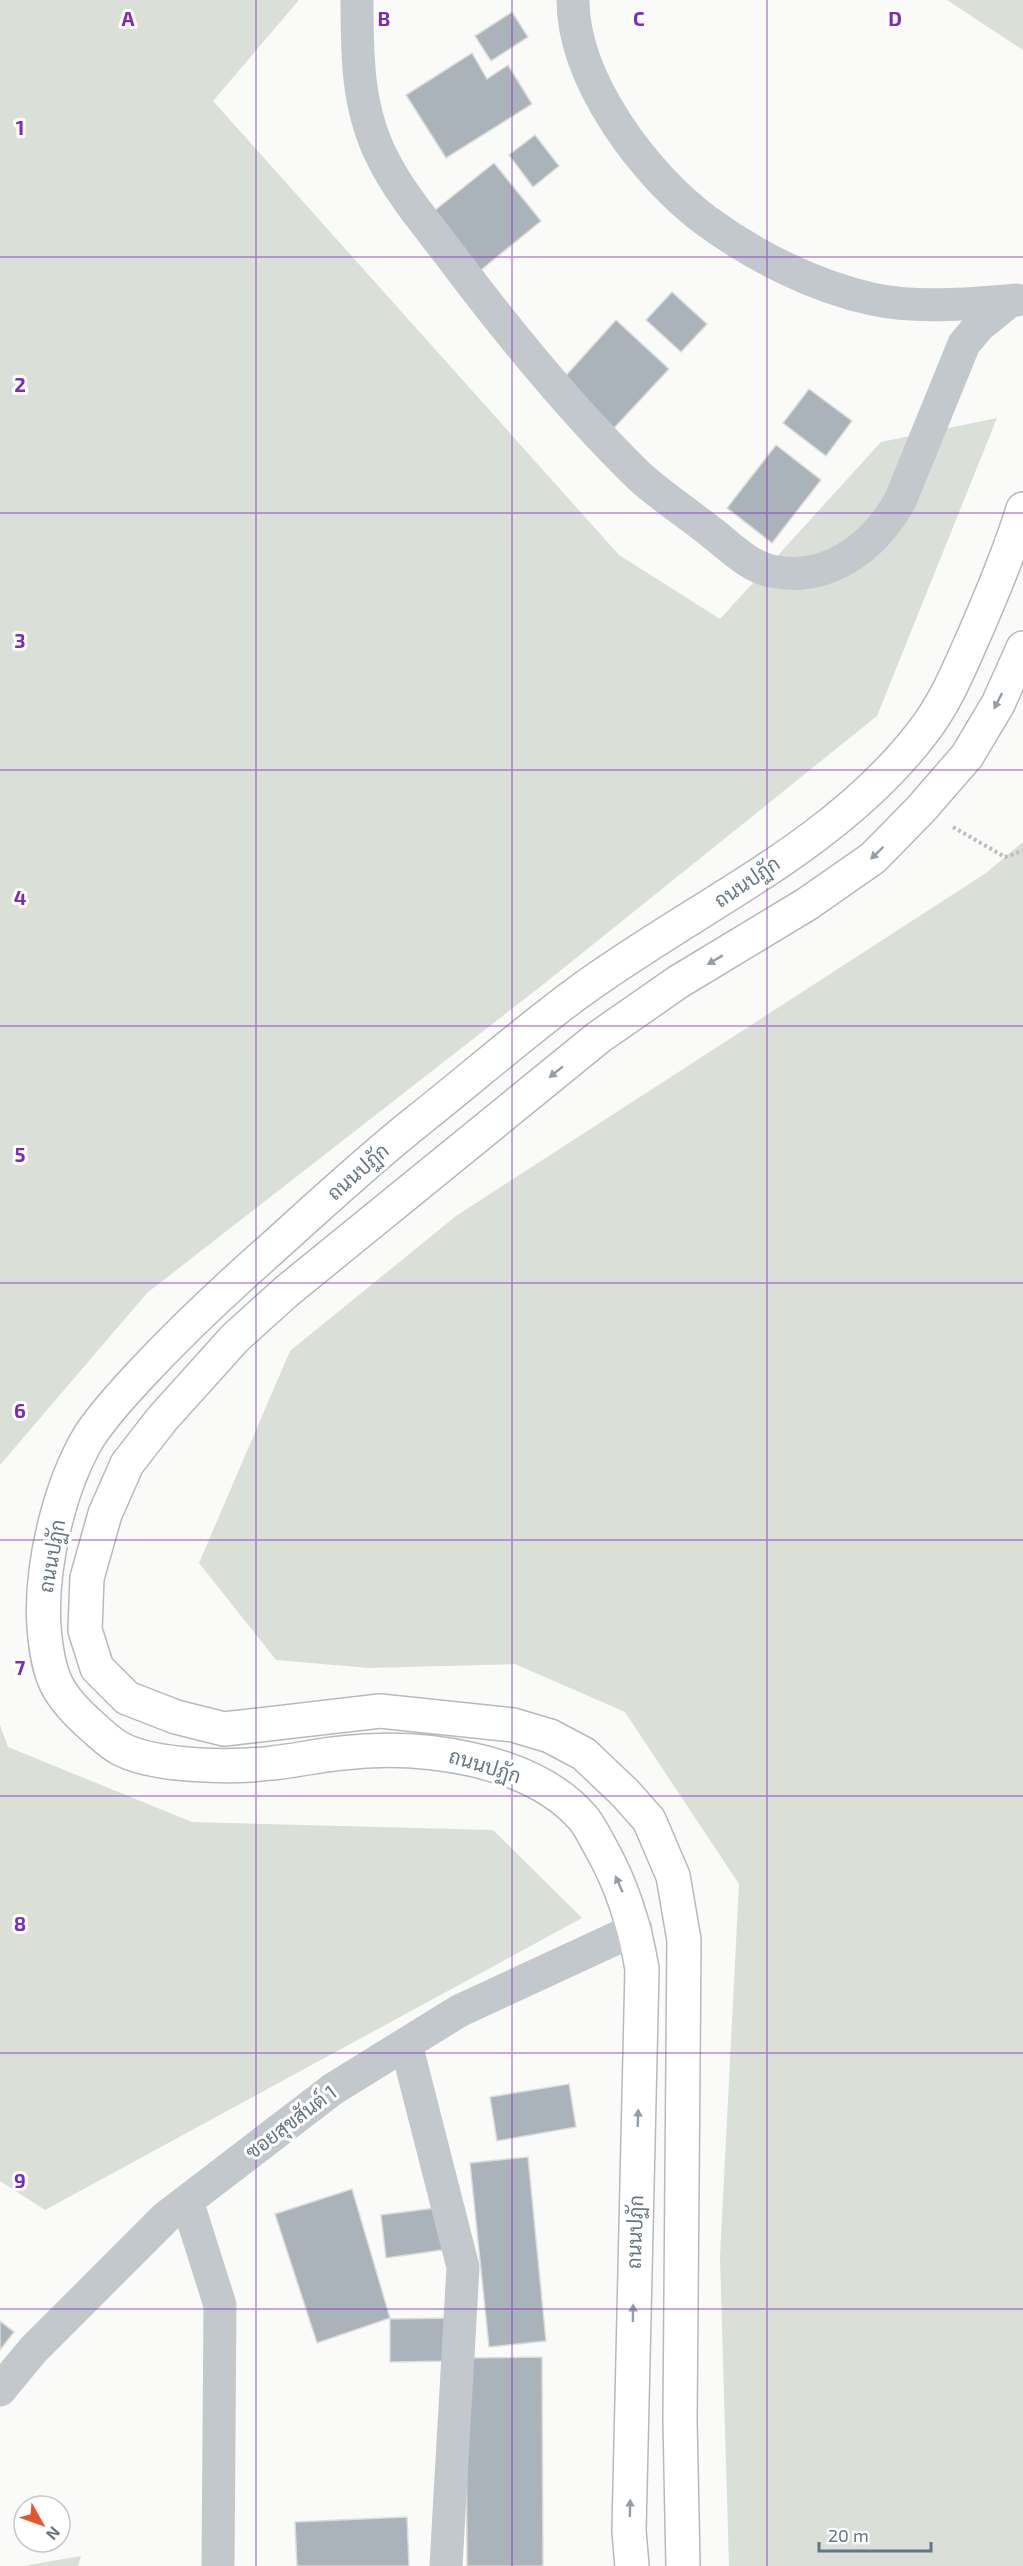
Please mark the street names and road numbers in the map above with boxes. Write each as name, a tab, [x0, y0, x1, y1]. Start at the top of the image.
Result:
street label: ถนนปฏัก	[709, 851, 785, 913]
street label: ถนนปฏัก	[322, 1138, 394, 1206]
street label: ถนนปฏัก	[33, 1517, 71, 1595]
street label: ถนนปฏัก	[446, 1743, 524, 1789]
street label: ซอยสุขสันต์ 1	[239, 2078, 343, 2166]
street label: ถนนปฏัก	[621, 2195, 649, 2269]

